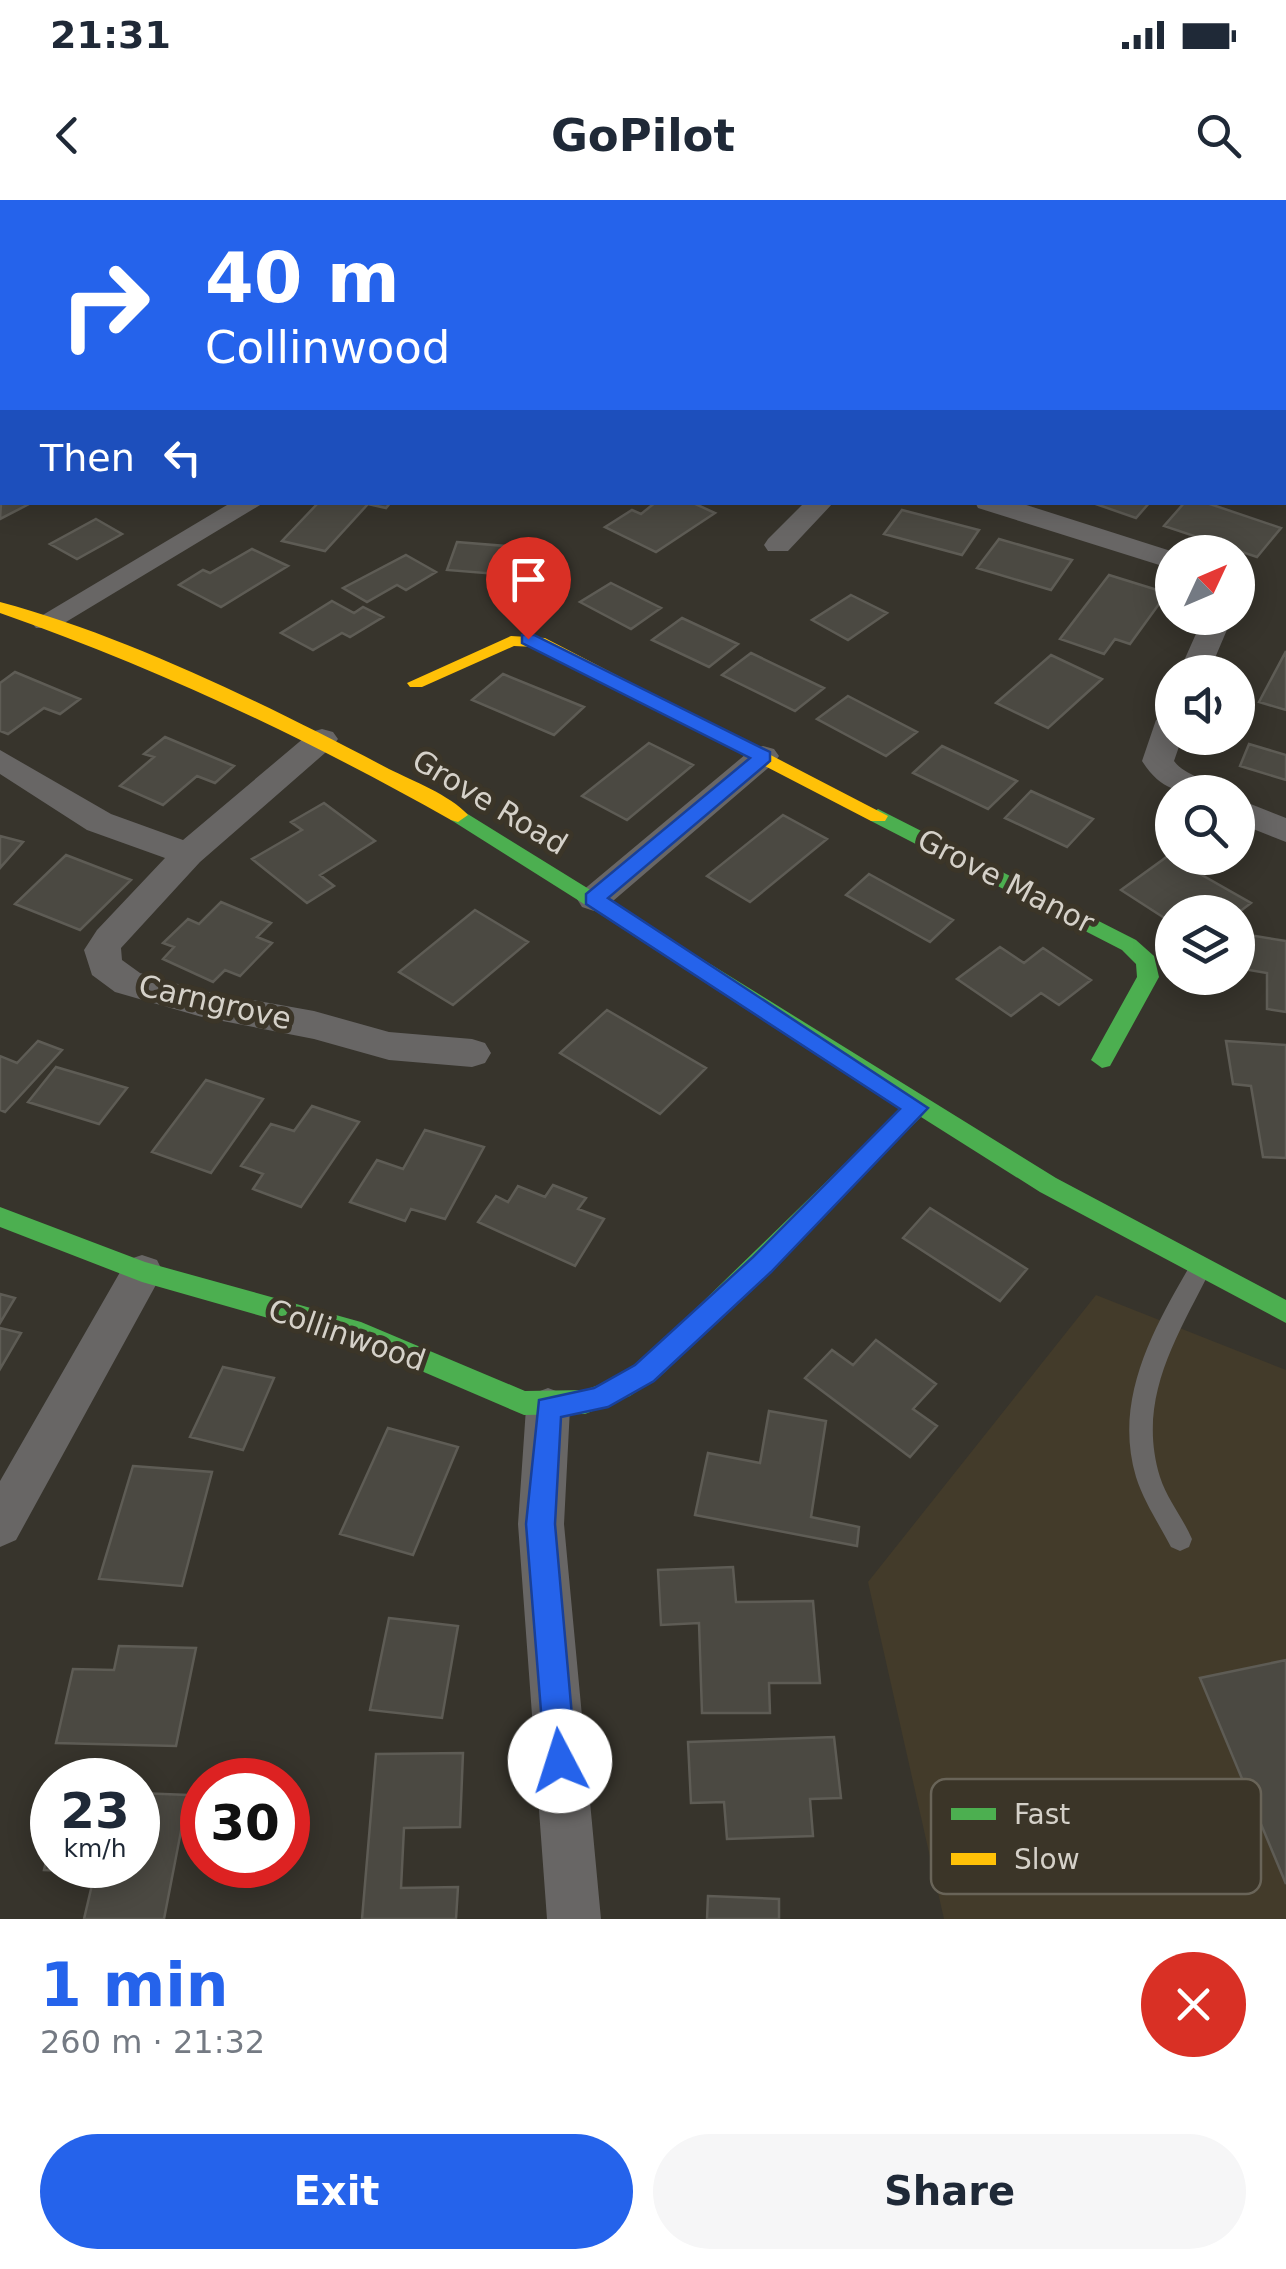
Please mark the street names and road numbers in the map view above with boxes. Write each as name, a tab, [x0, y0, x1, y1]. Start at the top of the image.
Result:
street label: Grove Road	[406, 742, 574, 862]
street label: Grove Manor	[912, 822, 1101, 941]
street label: Carngrove	[135, 967, 295, 1037]
street label: Collinwood	[264, 1292, 430, 1378]

